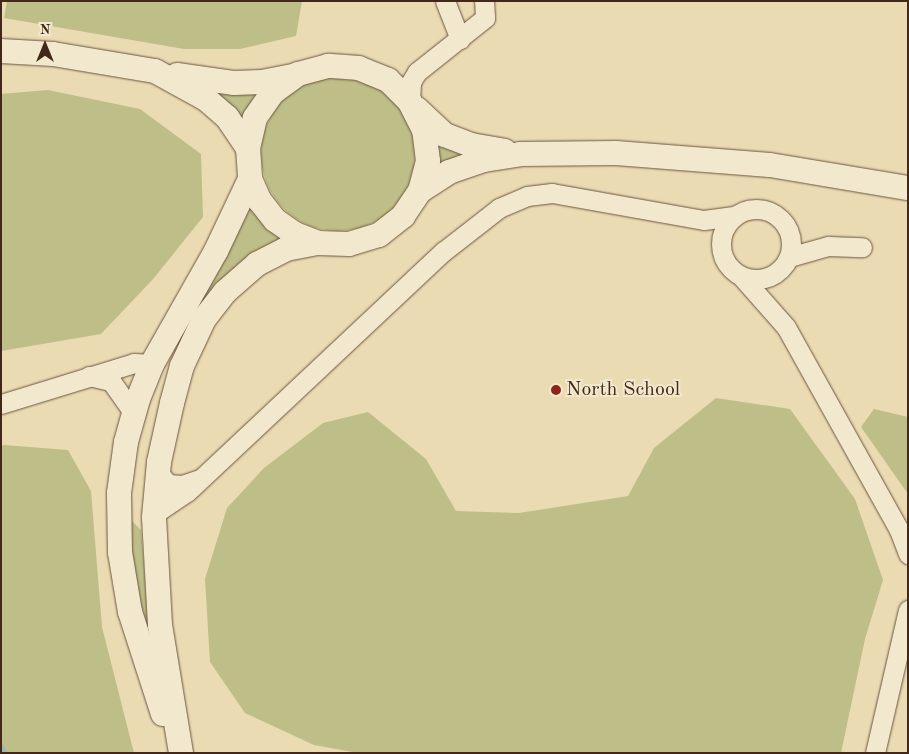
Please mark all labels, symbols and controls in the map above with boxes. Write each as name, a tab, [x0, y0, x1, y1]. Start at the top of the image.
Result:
north arrow	[20, 20, 70, 70]
text: N	[40, 23, 50, 37]
place label: North School	[566, 378, 680, 402]
marker: North School	[550, 384, 562, 396]

